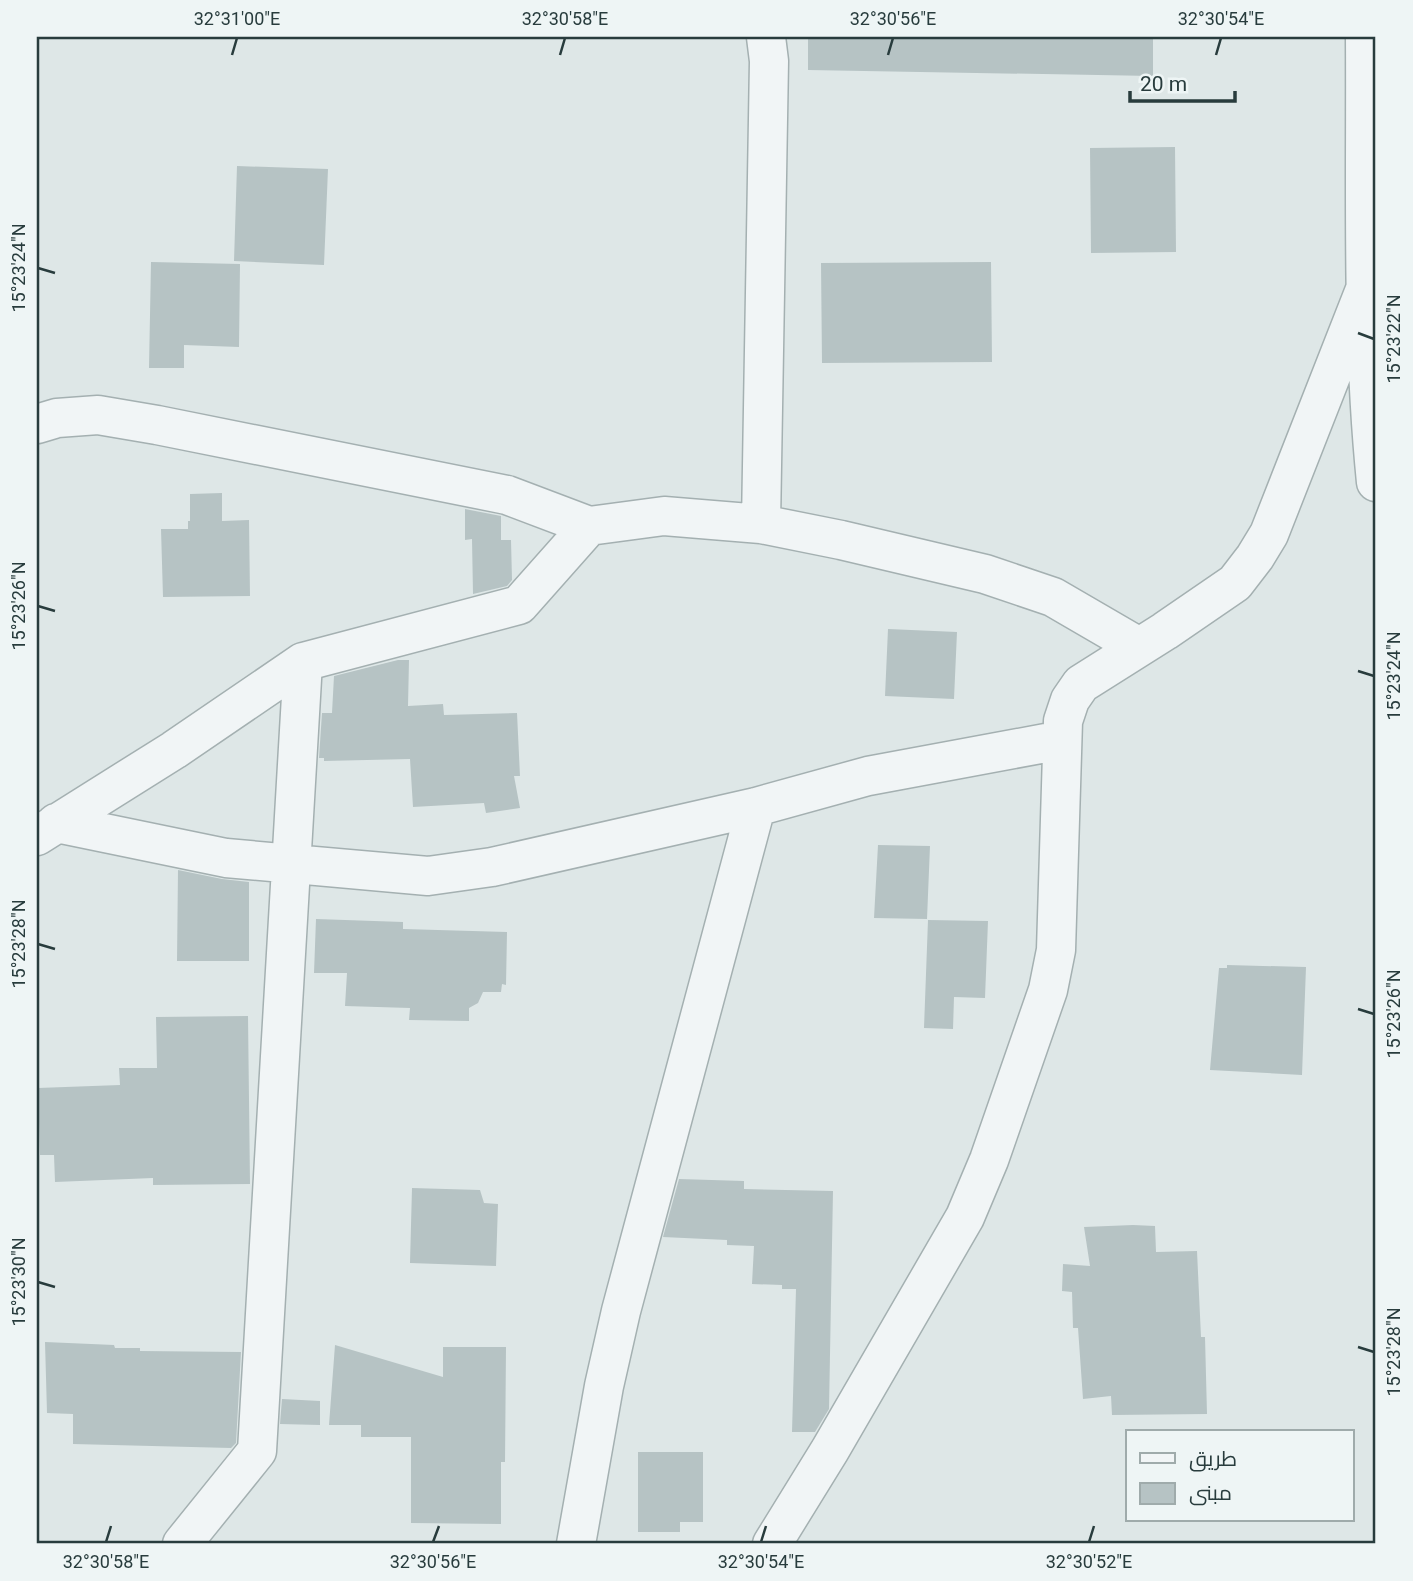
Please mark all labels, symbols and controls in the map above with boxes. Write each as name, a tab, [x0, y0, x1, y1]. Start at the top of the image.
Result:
text: 32°31'00"E	[194, 8, 280, 29]
text: 32°30'58"E	[522, 8, 608, 29]
text: 32°30'56"E	[850, 8, 936, 29]
text: 32°30'54"E	[1178, 8, 1264, 29]
scale bar	[1130, 60, 1234, 104]
text: 20 m	[1140, 72, 1187, 96]
text: 15°23'24"N	[8, 223, 29, 313]
text: 15°23'22"N	[1383, 294, 1404, 384]
text: 15°23'26"N	[8, 561, 29, 651]
text: 15°23'24"N	[1383, 631, 1404, 721]
text: 15°23'28"N	[8, 899, 29, 989]
text: 15°23'26"N	[1383, 969, 1404, 1059]
text: 15°23'30"N	[8, 1237, 29, 1327]
text: 15°23'28"N	[1383, 1307, 1404, 1397]
legend	[1126, 1430, 1354, 1522]
text: طريق	[1189, 1447, 1237, 1472]
text: مبنى	[1189, 1481, 1232, 1506]
text: 32°30'58"E	[63, 1551, 149, 1572]
text: 32°30'56"E	[390, 1551, 476, 1572]
text: 32°30'54"E	[718, 1551, 804, 1572]
text: 32°30'52"E	[1046, 1551, 1132, 1572]

